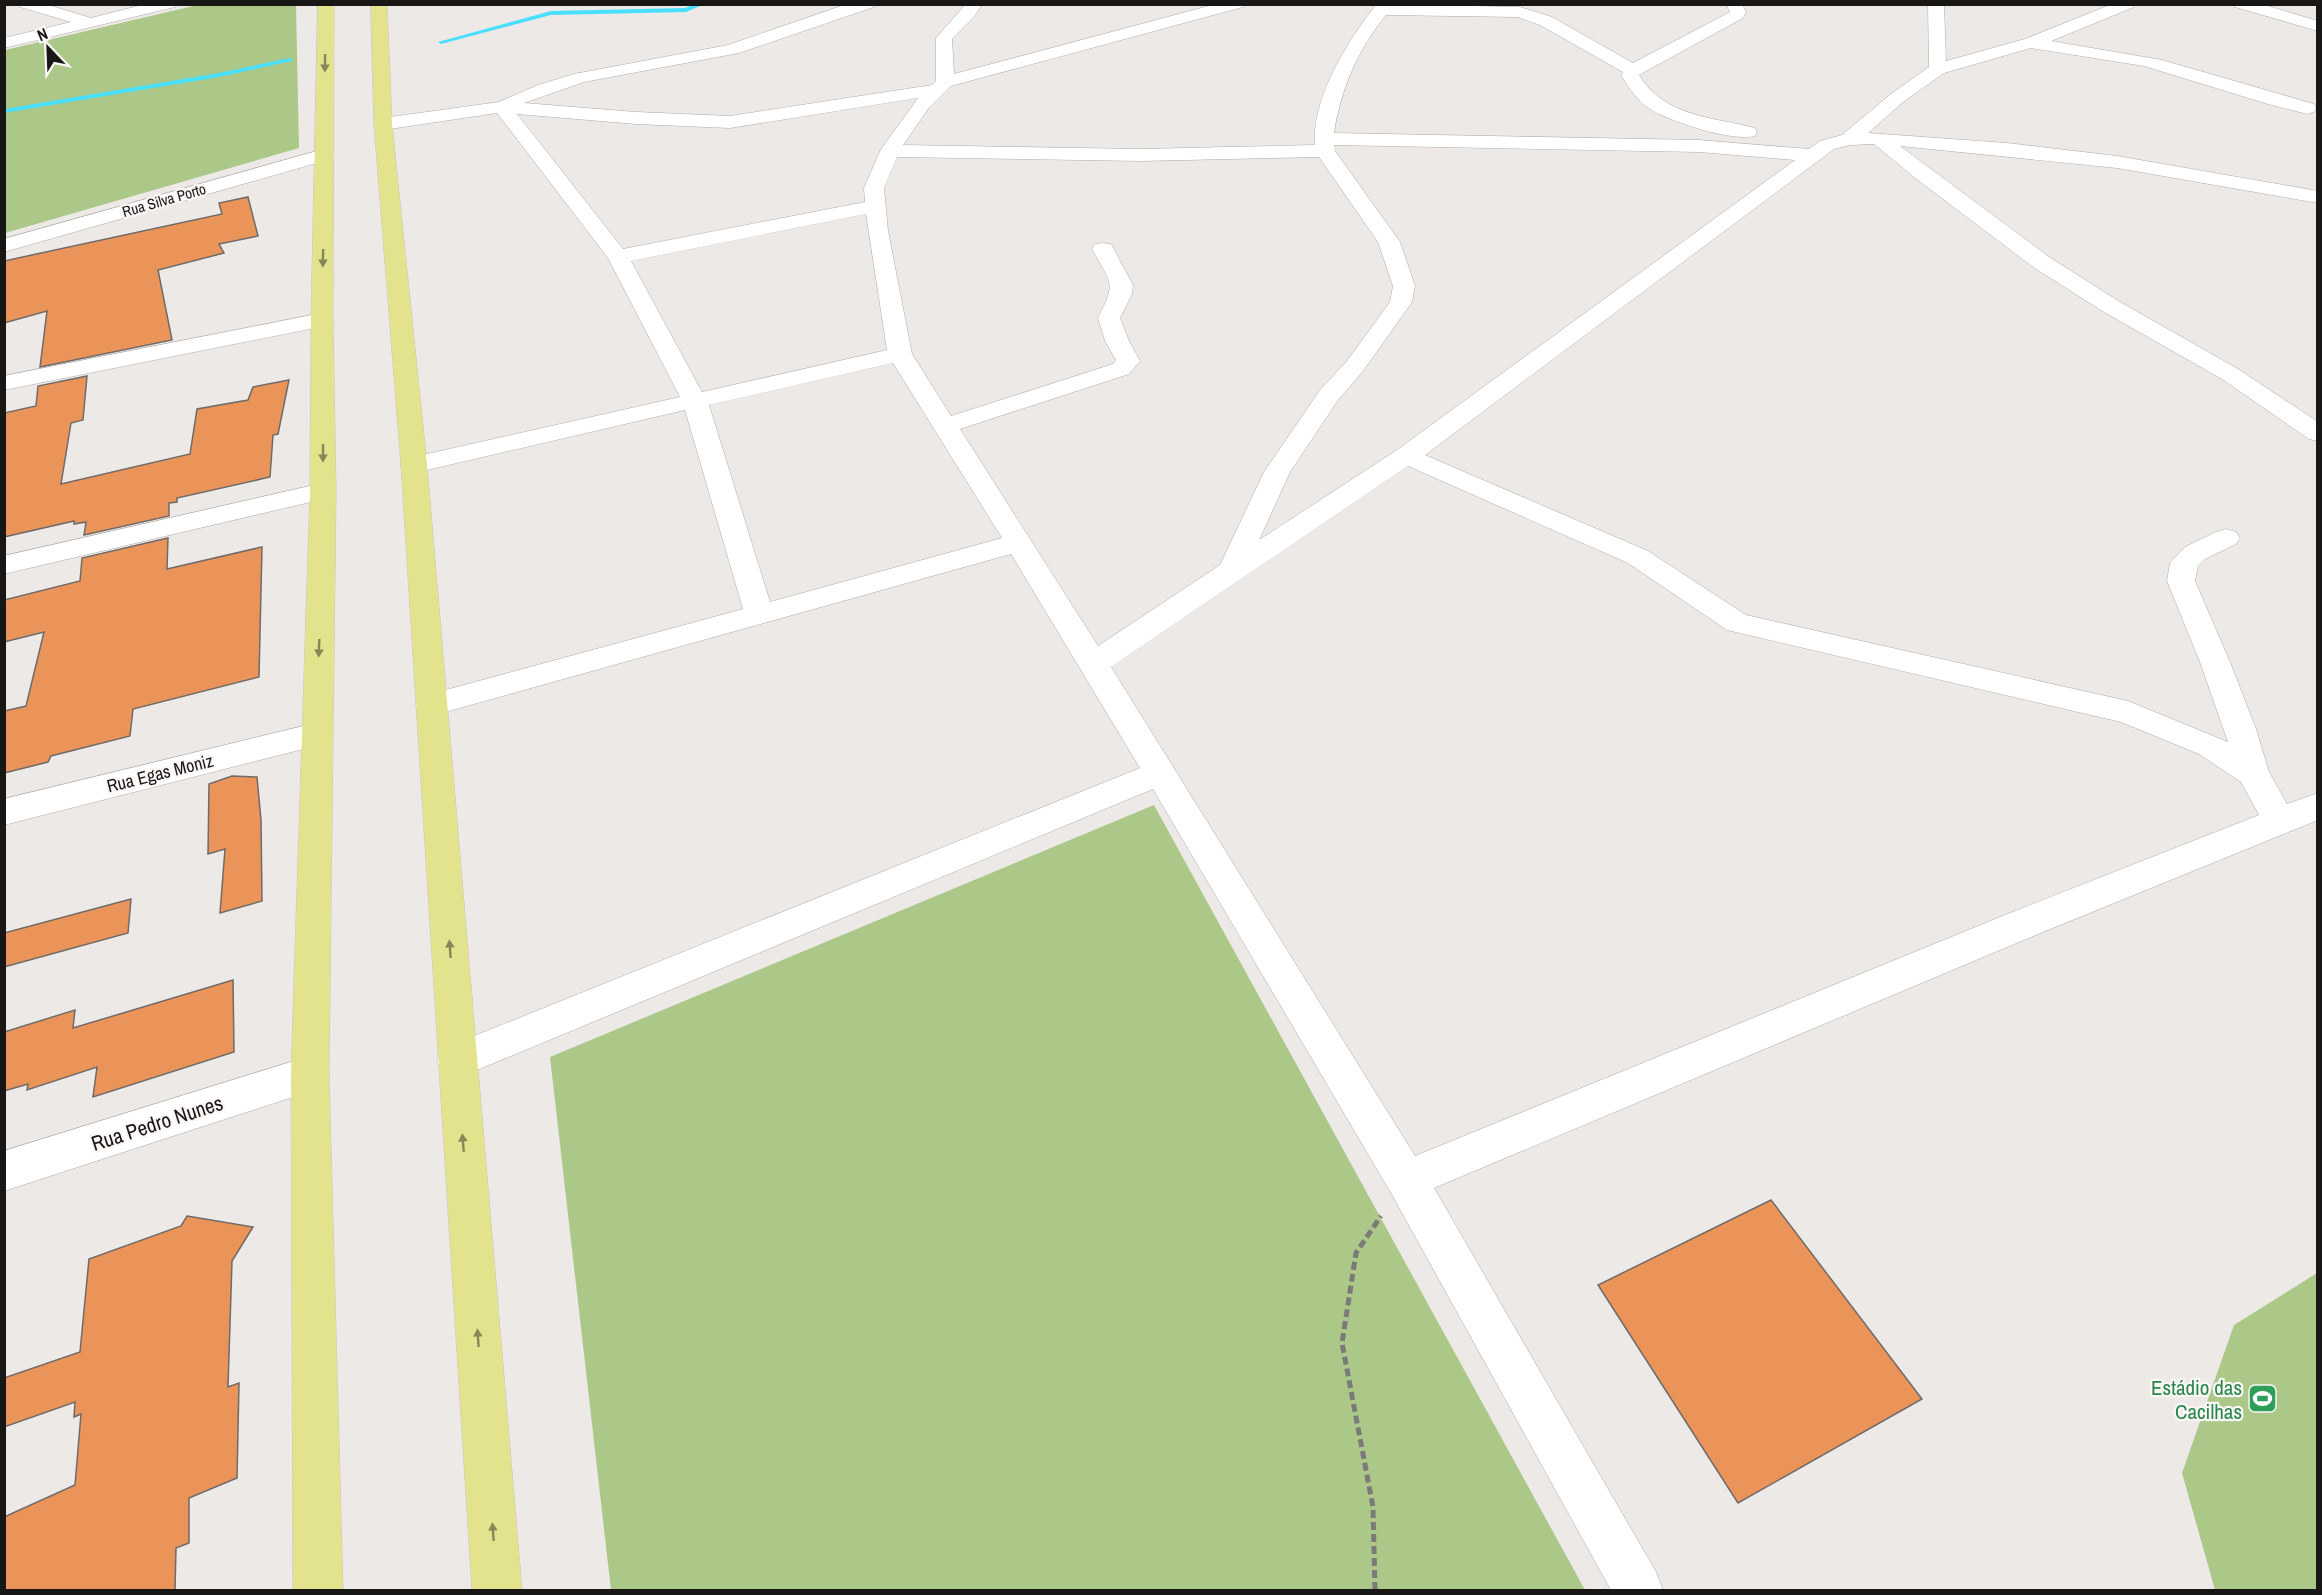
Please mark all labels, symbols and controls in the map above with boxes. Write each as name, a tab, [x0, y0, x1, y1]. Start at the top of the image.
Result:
north arrow	[18, 18, 78, 78]
text: N	[33, 22, 51, 46]
one-way arrow	[320, 53, 330, 72]
street label: Rua Silva Porto	[120, 178, 208, 222]
one-way arrow	[318, 248, 328, 267]
one-way arrow	[318, 443, 328, 462]
one-way arrow	[314, 638, 323, 657]
street label: Rua Egas Moniz	[104, 748, 216, 798]
one-way arrow	[445, 939, 454, 958]
street label: Rua Pedro Nunes	[87, 1088, 227, 1158]
one-way arrow	[458, 1134, 468, 1153]
one-way arrow	[474, 1328, 483, 1347]
place label: Estádio das Cacilhas	[2151, 1373, 2242, 1426]
sports icon: Estádio das Cacilhas	[2247, 1383, 2279, 1415]
one-way arrow	[488, 1523, 497, 1542]

